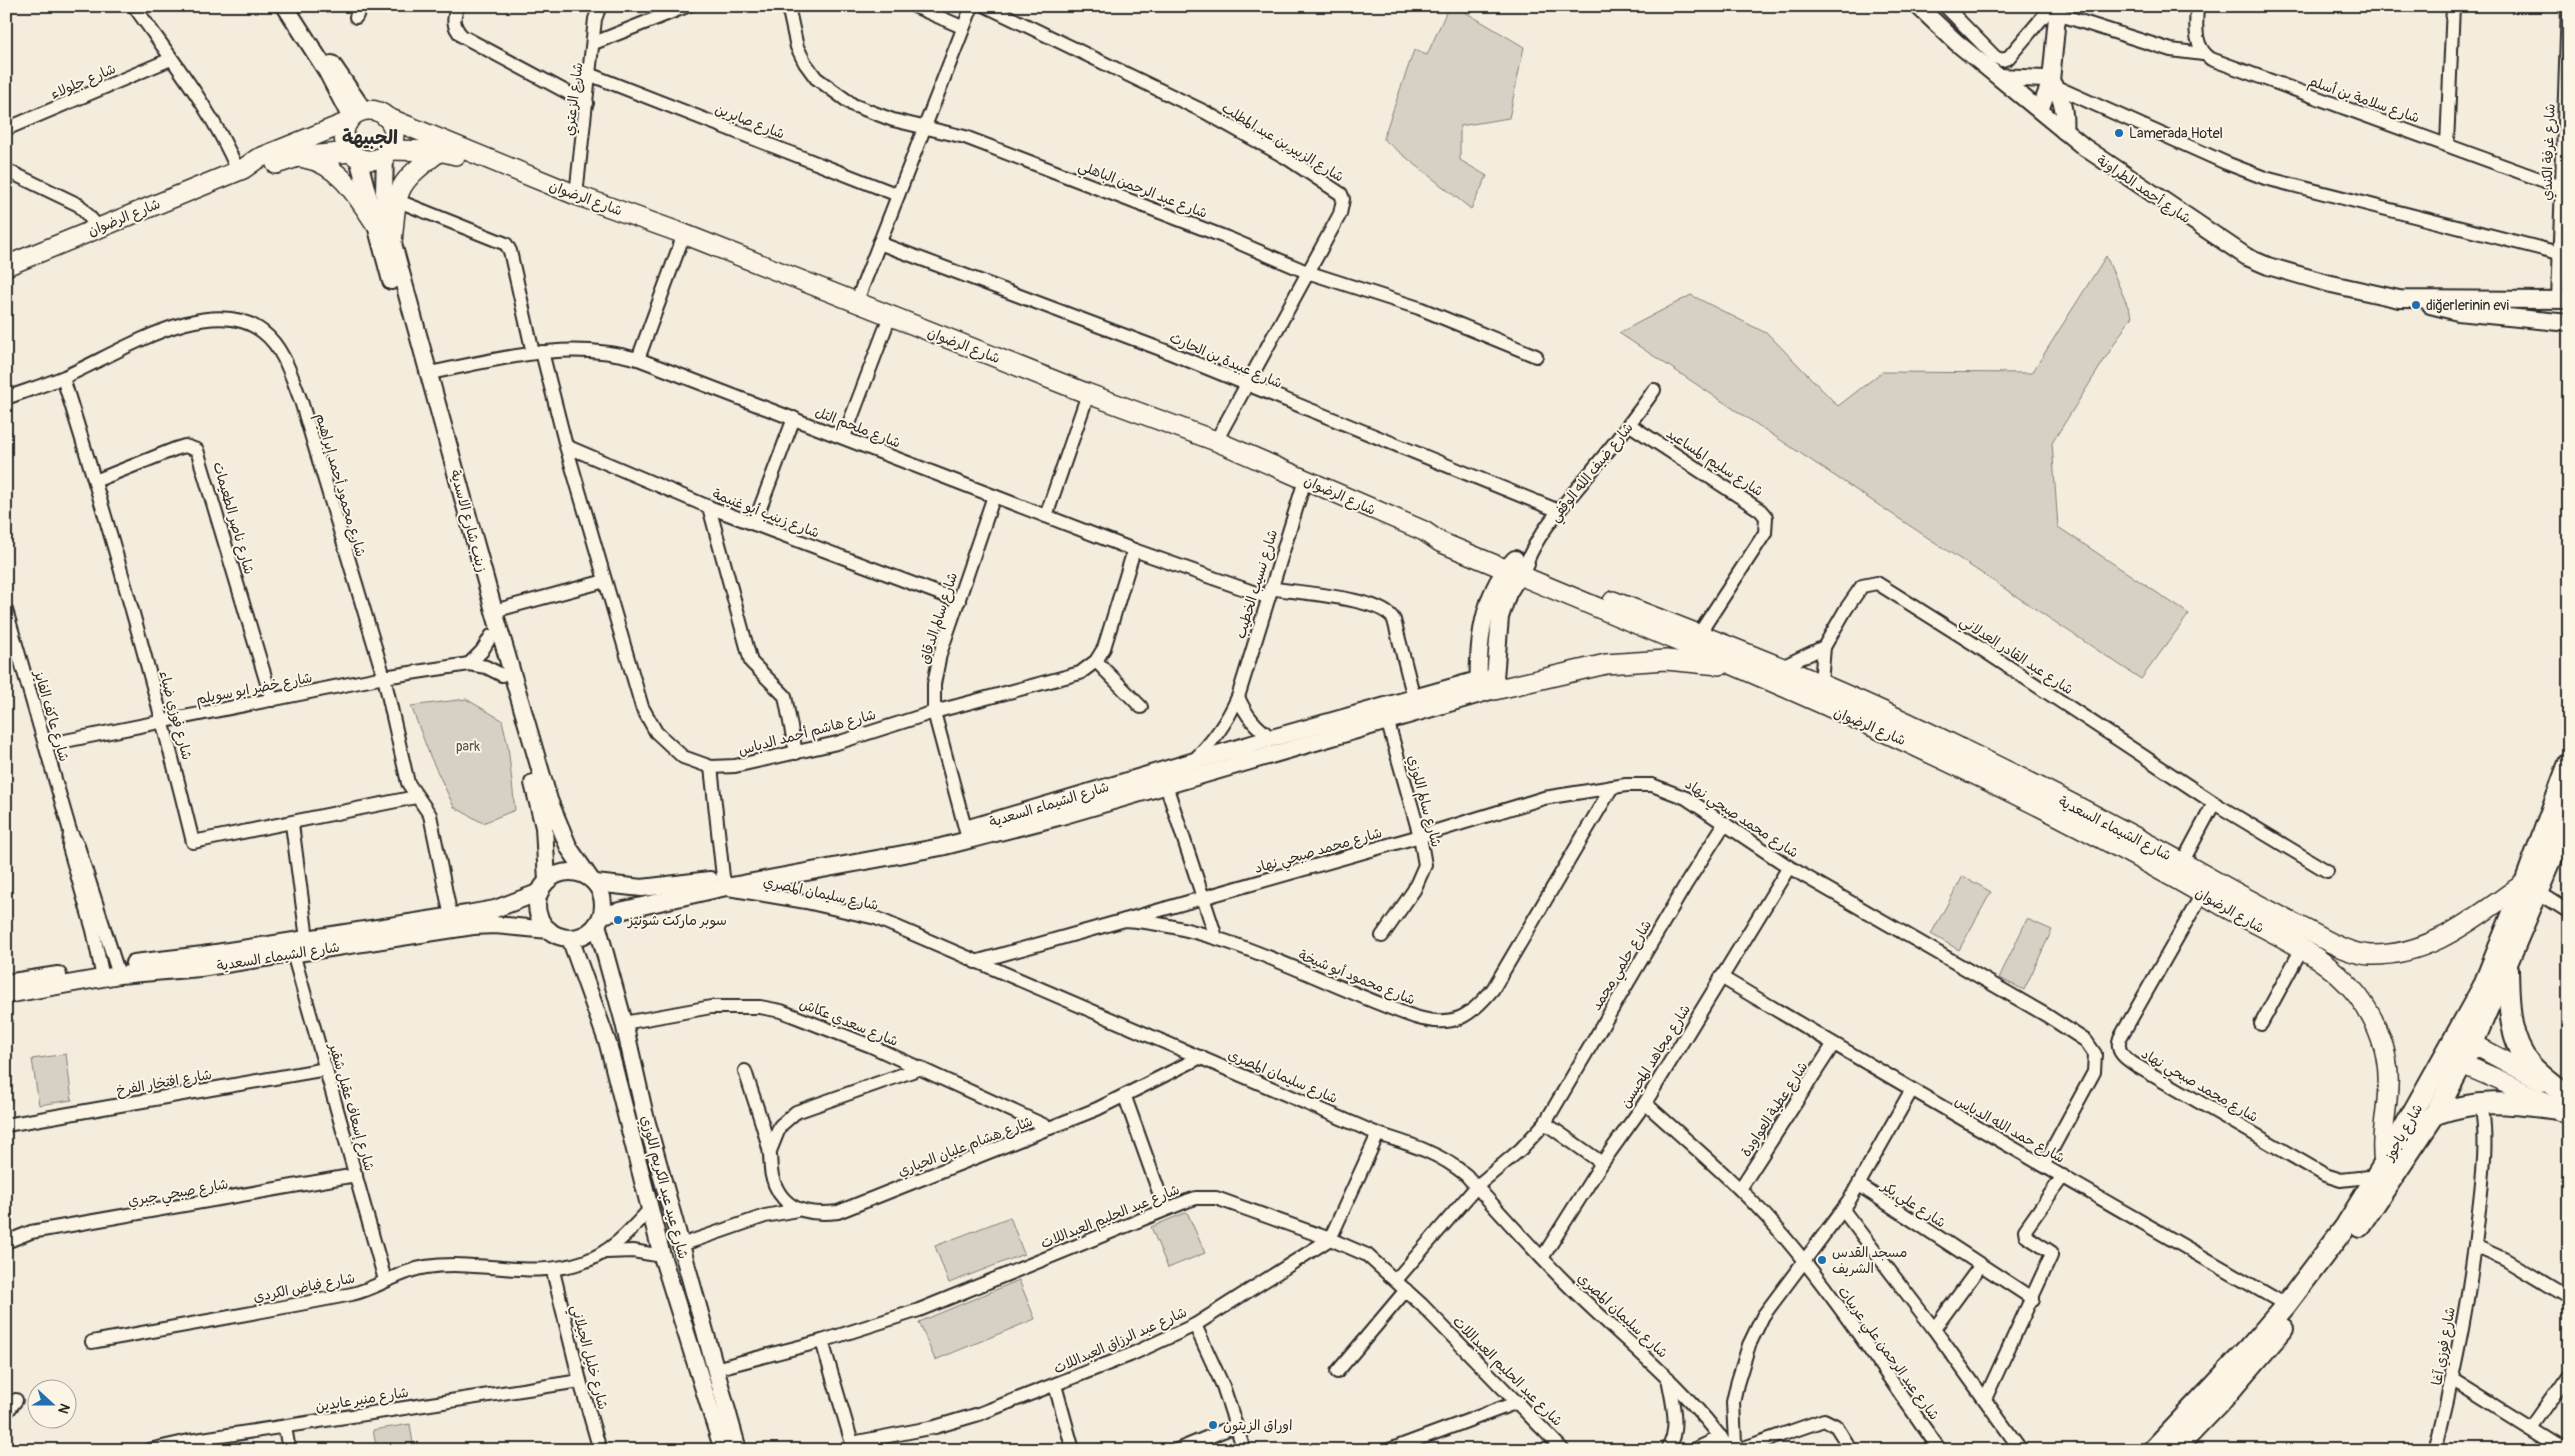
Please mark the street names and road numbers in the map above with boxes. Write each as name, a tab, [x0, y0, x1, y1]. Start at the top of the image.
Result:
street label: شارع جلولاء	[48, 60, 119, 104]
street label: شارع الزعتري	[561, 61, 588, 137]
street label: شارع سلامة بن أسلم	[2305, 72, 2422, 128]
street label: شارع الزبير بن عبد المطلب	[1218, 99, 1347, 186]
street label: شارع صابرين	[712, 100, 787, 143]
street label: شارع غرفة الكندي	[2538, 103, 2561, 201]
street label: شارع أحمد الطراونة	[2093, 152, 2194, 228]
street label: شارع عبد الرحمن الباهلي	[1075, 157, 1210, 226]
street label: شارع الرضوان	[547, 177, 625, 220]
street label: شارع الرضوان	[85, 195, 163, 241]
street label: شارع الرضوان	[925, 324, 1003, 368]
street label: شارع عبيدة بن الحارث	[1166, 329, 1285, 393]
street label: شارع ملحم التل	[812, 403, 903, 453]
street label: شارع محمود أحمد إبراهيم	[310, 411, 369, 559]
street label: شارع ضيف الله الوقفي	[1546, 419, 1640, 528]
street label: شارع سليم المساعيد	[1662, 425, 1766, 502]
street label: شارع ناصر الطعيمات	[208, 460, 258, 577]
street label: زينب شارع الاسدية	[446, 468, 490, 575]
street label: شارع الرضوان	[1301, 472, 1378, 520]
street label: شارع زينب أبو غنيمة	[710, 485, 822, 543]
street label: شارع نسيب الخطيب	[1232, 528, 1282, 641]
street label: شارع سالم الدقاق	[916, 570, 963, 667]
street label: شارع عبد القادر العدلاني	[1955, 612, 2077, 702]
street label: شارع عاكف الفايز	[29, 668, 73, 764]
street label: شارع فوزي ضياء	[153, 669, 196, 762]
street label: شارع خضر ابو سويلم	[194, 669, 314, 710]
street label: شارع الرضوان	[1831, 704, 1908, 750]
street label: شارع هاشم أحمد الدباس	[736, 706, 878, 761]
street label: شارع سالم اللوزي	[1402, 753, 1445, 850]
street label: شارع محمد صبحي نهاد	[1680, 775, 1802, 865]
street label: شارع الشيماء السعدية	[987, 778, 1111, 832]
street label: شارع الشيماء السعدية	[2055, 793, 2174, 865]
street label: شارع محمد صبحي نهاد	[1252, 824, 1385, 881]
street label: شارع سليمان المصري	[761, 873, 880, 916]
street label: شارع الرضوان	[2192, 884, 2267, 938]
street label: شارع حلمي محمد	[1588, 917, 1659, 1016]
street label: شارع الشيماء السعدية	[215, 938, 341, 976]
street label: شارع محمود أبو شيخة	[1296, 946, 1418, 1010]
street label: شارع سعدي عكاش	[796, 995, 901, 1052]
street label: شارع مجاهد المحيسن	[1617, 1001, 1695, 1112]
street label: شارع إسعاف عقيل شقير	[324, 1040, 378, 1173]
street label: شارع محمد صبحي نهاد	[2136, 1045, 2261, 1129]
street label: شارع سليمان المصري	[1225, 1046, 1340, 1109]
street label: شارع عطية العواودة	[1737, 1059, 1812, 1161]
street label: شارع افتخار الفرخ	[115, 1066, 213, 1100]
street label: شارع حمد الله الدباس	[1951, 1092, 2068, 1168]
street label: شارع ياجوز	[2380, 1101, 2427, 1165]
street label: شارع هشام عليان الحياري	[895, 1113, 1036, 1182]
street label: شارع عيد عبد الكريم اللوزي	[635, 1114, 692, 1261]
street label: شارع صبحي جبري	[127, 1175, 230, 1214]
street label: شارع علي بكر	[1875, 1177, 1949, 1235]
street label: شارع عبد الحليم العبداللات	[1038, 1181, 1183, 1254]
street label: شارع فياض الكردي	[252, 1269, 357, 1308]
street label: شارع سليمان المصري	[1573, 1269, 1671, 1363]
street label: شارع عبد الرحمن علي عربيات	[1831, 1283, 1943, 1426]
street label: شارع خليل الجيلاني	[563, 1303, 612, 1412]
street label: شارع عبد الرزاق العبداللات	[1051, 1303, 1190, 1378]
street label: شارع فوزي آغا	[2428, 1306, 2461, 1387]
street label: شارع عبد الحليم العبداللات	[1448, 1313, 1566, 1431]
street label: شارع منير عابدين	[314, 1384, 410, 1416]

